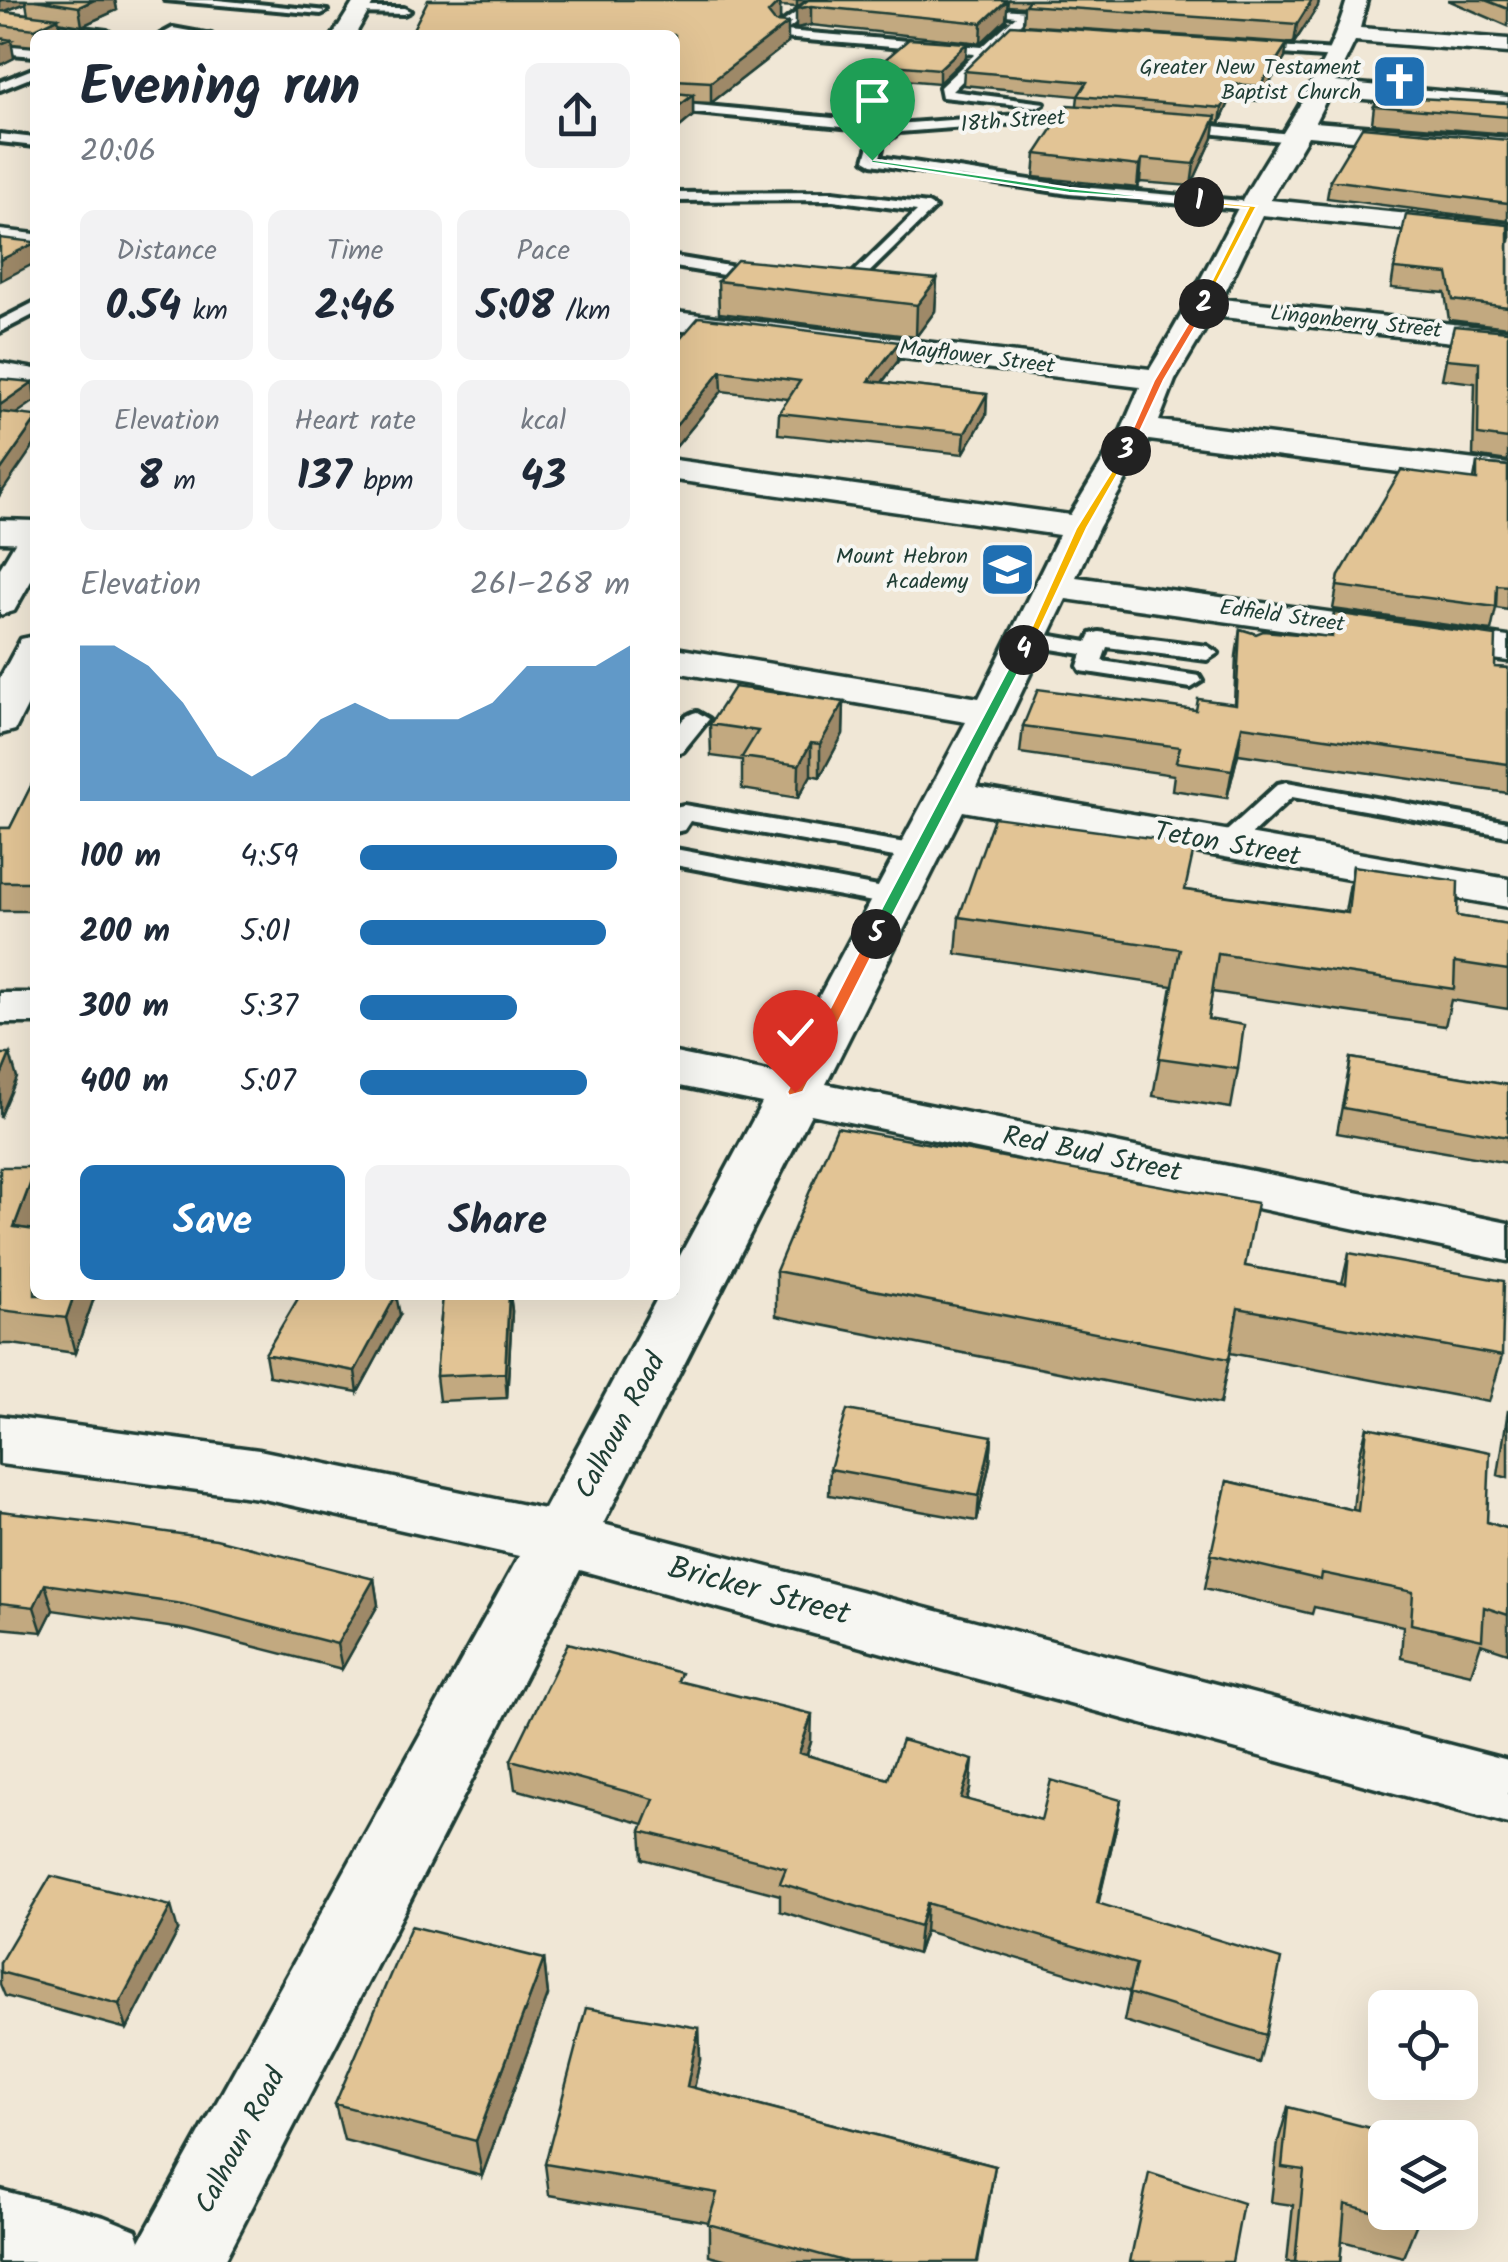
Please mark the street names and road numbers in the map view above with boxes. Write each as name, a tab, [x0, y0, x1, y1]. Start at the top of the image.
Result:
street label: 18th Street	[959, 101, 1067, 143]
street label: Lingonberry Street	[1269, 297, 1444, 349]
street label: Mayflower Street	[897, 331, 1057, 385]
street label: Edfield Street	[1217, 591, 1347, 643]
street label: Teton Street	[1150, 810, 1305, 880]
street label: Red Bud Street	[998, 1114, 1187, 1196]
street label: Calhoun Road	[564, 1344, 679, 1507]
street label: Bricker Street	[662, 1543, 856, 1641]
street label: Calhoun Road	[184, 2059, 299, 2222]

